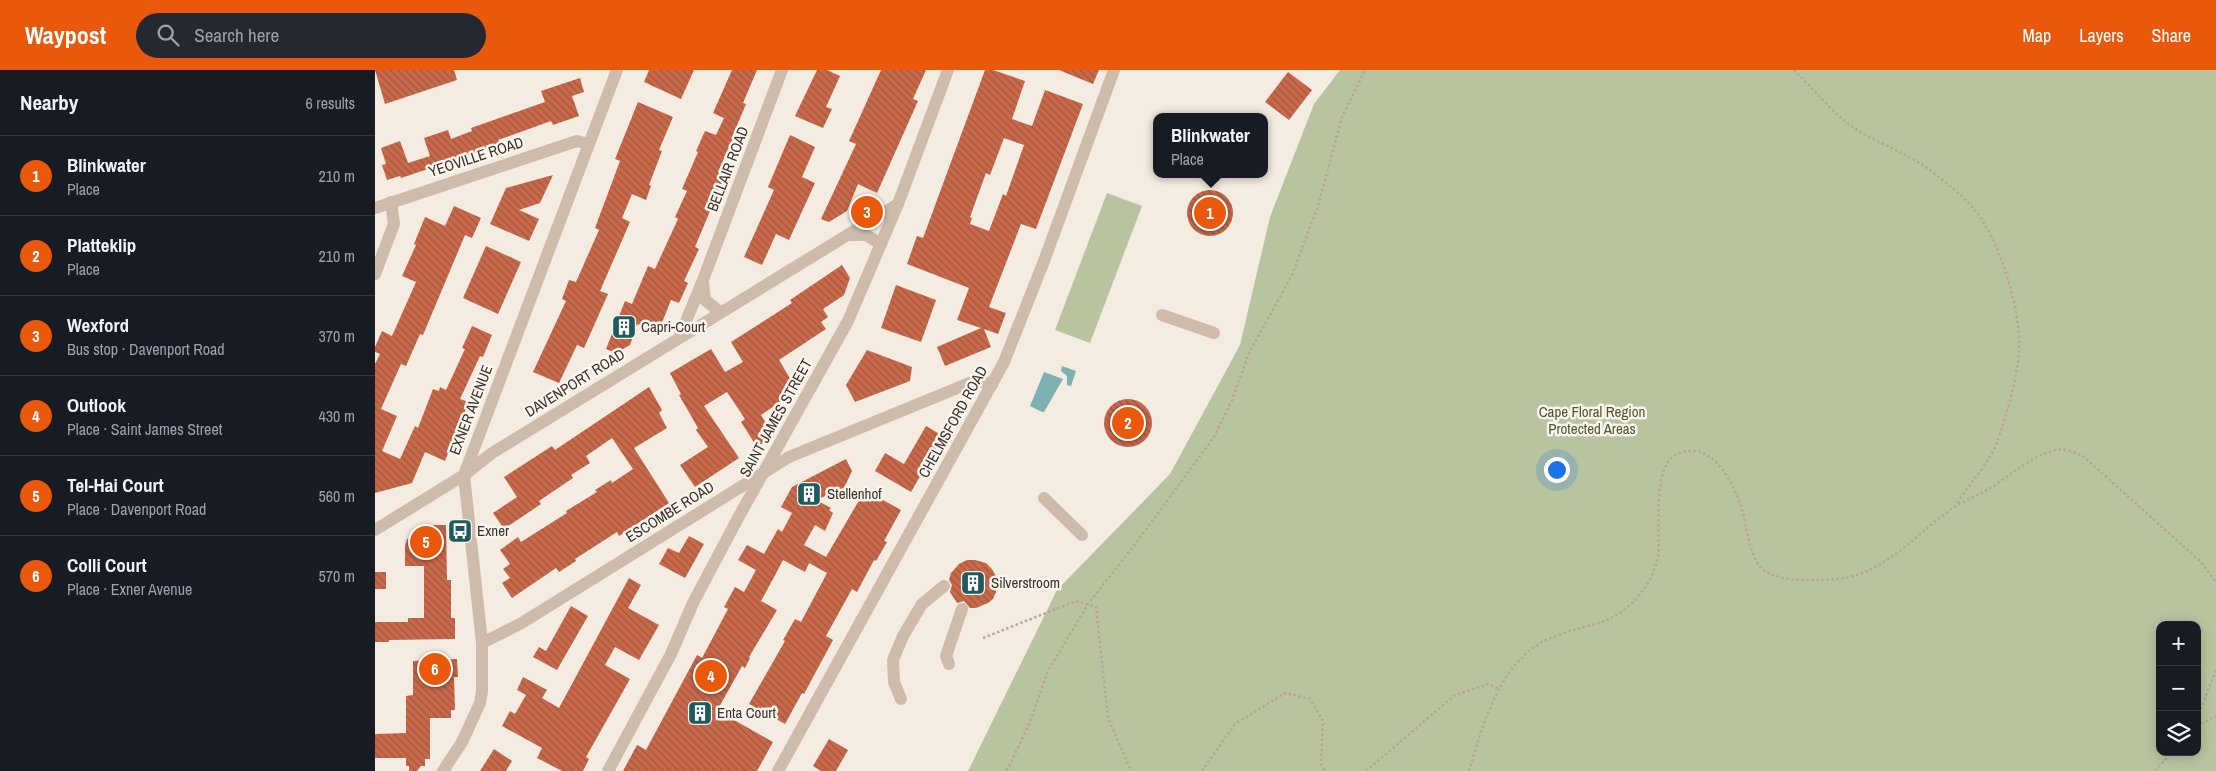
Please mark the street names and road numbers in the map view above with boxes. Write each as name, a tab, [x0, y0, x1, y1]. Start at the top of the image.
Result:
street label: BELLAIR ROAD	[702, 123, 753, 214]
street label: YEOVILLE ROAD	[426, 131, 526, 182]
street label: DAVENPORT ROAD	[521, 343, 629, 422]
street label: SAINT JAMES STREET	[734, 354, 817, 481]
street label: EXNER AVENUE	[444, 362, 497, 458]
street label: CHELMSFORD ROAD	[913, 362, 992, 482]
street label: ESCOMBE ROAD	[622, 476, 718, 547]

